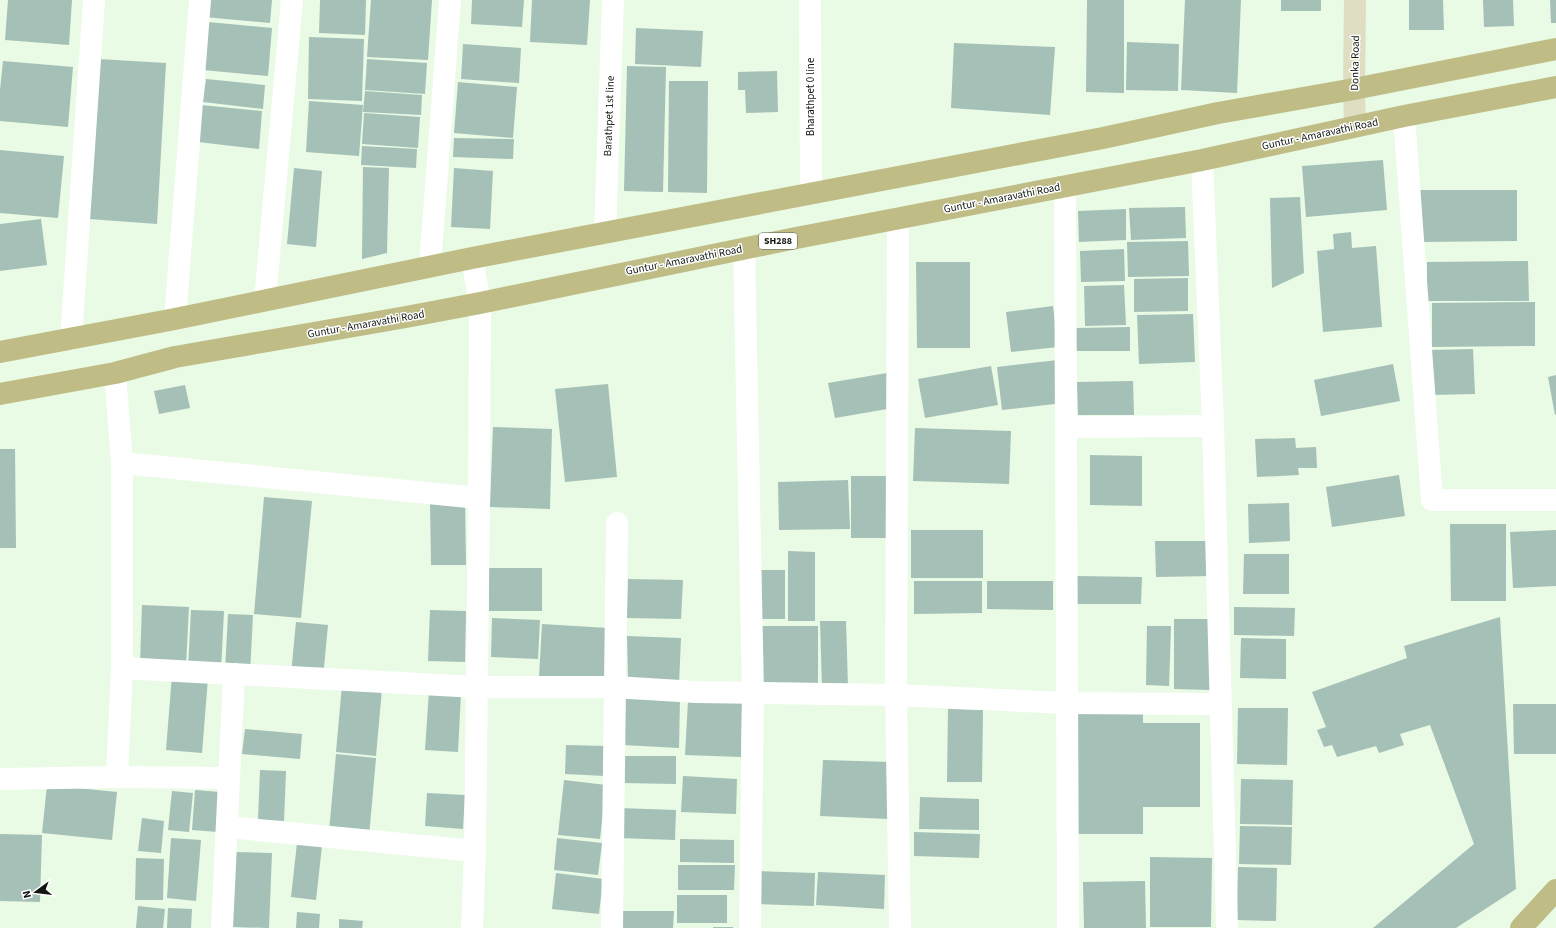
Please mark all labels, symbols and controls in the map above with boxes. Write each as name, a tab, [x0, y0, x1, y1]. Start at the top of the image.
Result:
street label: Donka Road	[1347, 35, 1363, 91]
street label: Bharathpet 0 line	[803, 57, 818, 136]
street label: Barathpet 1st line	[600, 75, 618, 157]
street label: Guntur - Amaravathi Road	[1261, 114, 1379, 154]
street label: Guntur - Amaravathi Road	[942, 179, 1062, 217]
road number: SH288	[759, 233, 797, 249]
street label: Guntur - Amaravathi Road	[624, 241, 744, 279]
street label: Guntur - Amaravathi Road	[306, 306, 426, 342]
north arrow	[16, 872, 56, 912]
text: N	[19, 889, 35, 900]

